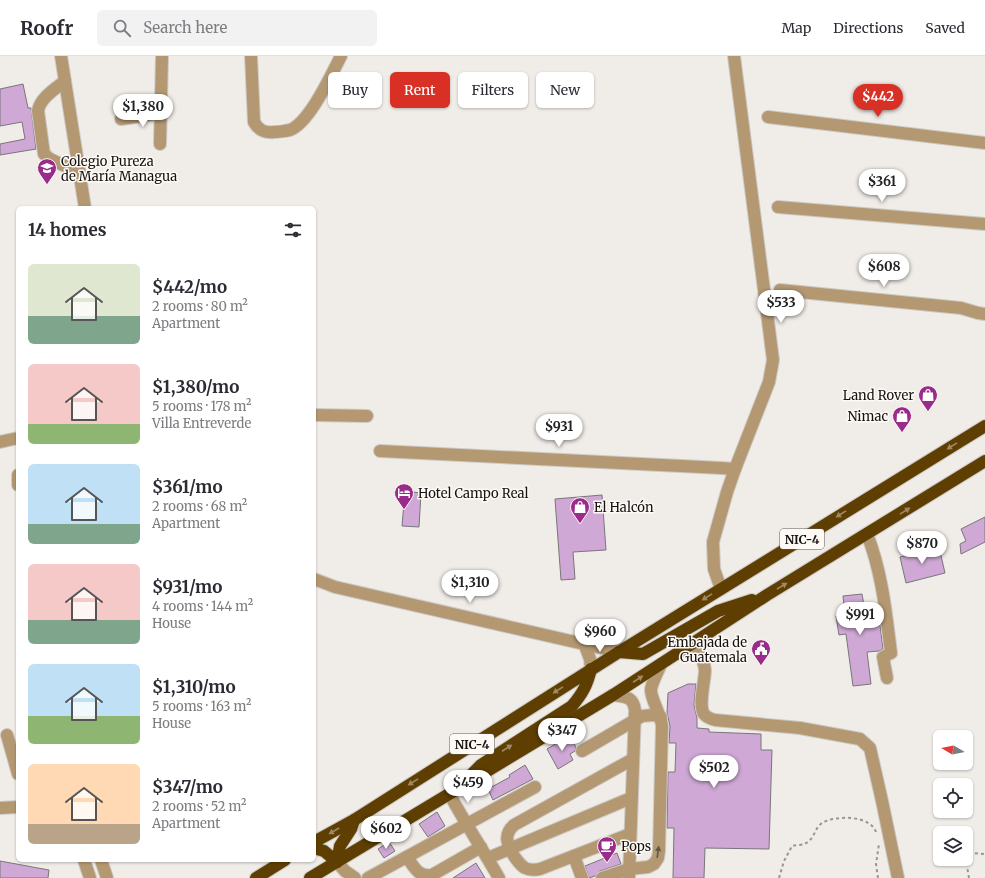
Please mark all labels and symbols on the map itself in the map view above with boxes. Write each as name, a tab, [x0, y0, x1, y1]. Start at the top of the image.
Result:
pin: $442	[854, 84, 902, 118]
pin: $1,380	[110, 94, 176, 128]
place label: Colegio Pureza de María Managua	[61, 153, 177, 185]
school or university icon: Colegio Pureza de María Managua	[36, 157, 58, 185]
pin: $361	[858, 169, 906, 203]
pin: $608	[860, 254, 908, 288]
pin: $533	[757, 290, 805, 324]
shop icon: Land Rover	[917, 384, 939, 412]
place label: Land Rover	[843, 387, 914, 404]
shop icon: Nimac	[891, 405, 913, 433]
place label: Nimac	[847, 408, 888, 425]
pin: $931	[535, 414, 583, 448]
one-way arrow	[947, 442, 957, 450]
hotel icon: Hotel Campo Real	[393, 482, 415, 510]
place label: Hotel Campo Real	[418, 485, 529, 502]
shop icon: El Halcón	[569, 496, 591, 524]
place label: El Halcón	[594, 499, 654, 516]
one-way arrow	[899, 507, 911, 514]
one-way arrow	[835, 511, 847, 518]
road number: NIC-4	[780, 529, 824, 549]
pin: $870	[898, 531, 946, 565]
pin: $1,310	[437, 570, 503, 604]
one-way arrow	[776, 582, 788, 589]
one-way arrow	[701, 594, 713, 601]
pin: $991	[836, 602, 884, 636]
pin: $960	[576, 619, 624, 653]
place label: Embajada de Guatemala	[668, 634, 747, 666]
public building icon: Embajada de Guatemala	[750, 638, 772, 666]
one-way arrow	[632, 676, 644, 683]
one-way arrow	[552, 686, 564, 693]
pin: $347	[538, 718, 586, 752]
north arrow	[933, 730, 973, 770]
road number: NIC-4	[450, 734, 494, 754]
one-way arrow	[502, 744, 512, 752]
pin: $502	[690, 755, 738, 789]
pin: $459	[444, 770, 492, 804]
one-way arrow	[408, 778, 418, 786]
pin: $602	[362, 816, 410, 850]
one-way arrow	[328, 828, 340, 834]
cafe icon: Pops	[596, 835, 618, 863]
place label: Pops	[621, 838, 651, 855]
one-way arrow	[655, 846, 661, 858]

